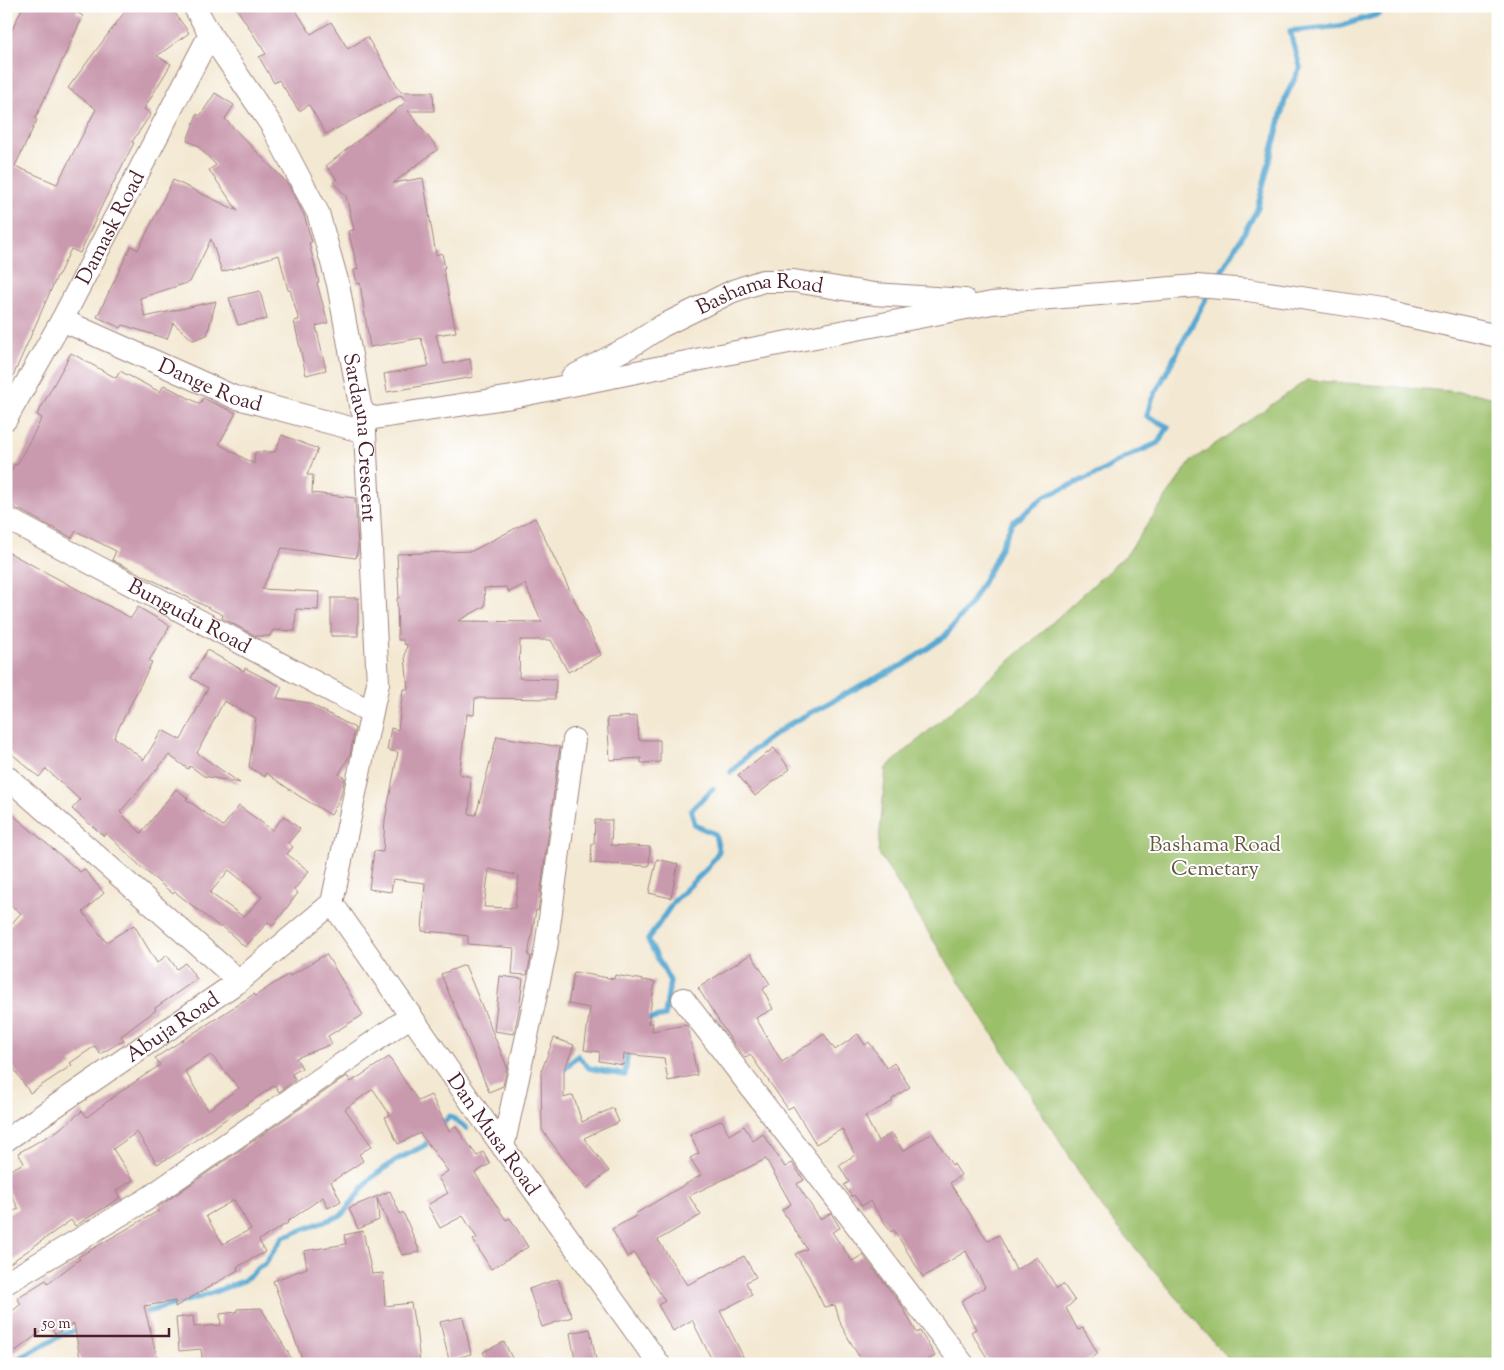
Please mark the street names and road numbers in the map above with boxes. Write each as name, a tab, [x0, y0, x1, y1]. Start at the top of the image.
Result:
street label: Damask Road	[70, 166, 154, 291]
street label: Bashama Road	[692, 268, 826, 324]
street label: Sardauna Crescent	[334, 351, 383, 523]
street label: Dange Road	[153, 352, 265, 421]
street label: Bungudu Road	[122, 572, 256, 662]
street label: Abuja Road	[120, 986, 226, 1071]
street label: Dan Musa Road	[438, 1068, 546, 1203]

